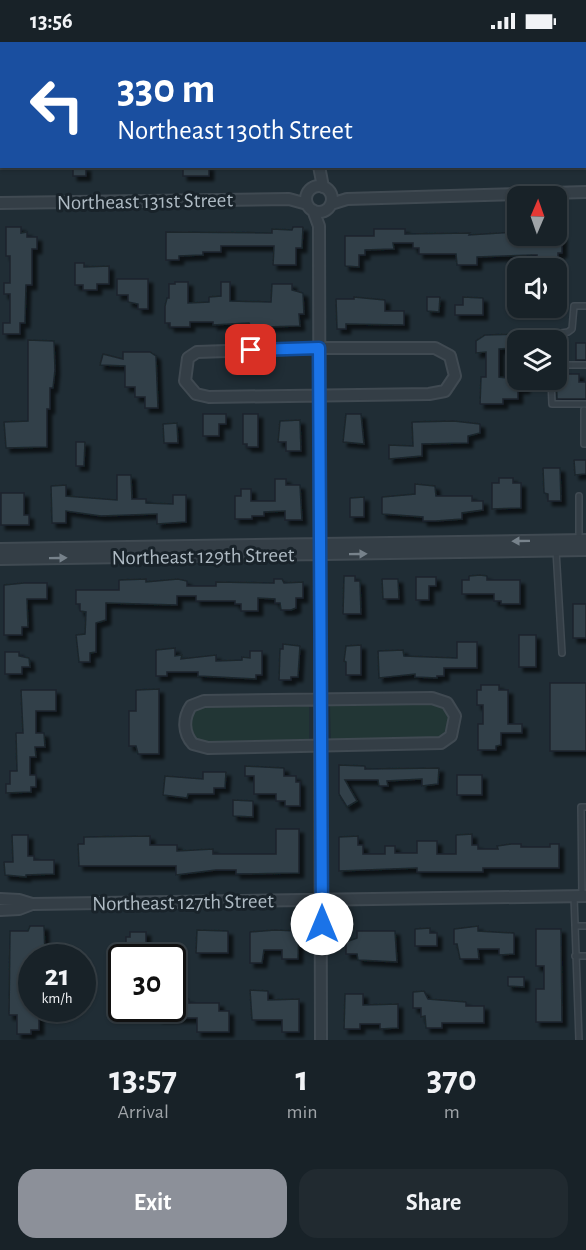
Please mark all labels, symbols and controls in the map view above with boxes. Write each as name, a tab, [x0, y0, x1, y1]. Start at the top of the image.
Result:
text: 13:56	[30, 10, 73, 32]
icon: left	[18, 66, 96, 144]
text: 330 m	[117, 68, 215, 110]
text: Northeast 130th Street	[117, 117, 353, 144]
north arrow	[507, 186, 567, 246]
map controls	[507, 186, 567, 390]
street label: Northeast 131st Street	[57, 189, 234, 214]
button: sound	[507, 258, 567, 318]
pin	[225, 324, 276, 375]
button: layers	[507, 330, 567, 390]
icon: arrive	[234, 333, 267, 366]
one-way arrow	[511, 536, 530, 546]
street label: Northeast 129th Street	[111, 544, 295, 569]
one-way arrow	[349, 549, 368, 559]
one-way arrow	[49, 553, 68, 563]
street label: Northeast 127th Street	[92, 890, 274, 915]
position arrow	[290, 892, 354, 956]
speed limit sign: 30	[108, 944, 186, 1022]
text: 21	[45, 961, 69, 991]
text: km/h	[42, 991, 72, 1006]
text: 13:57	[109, 1061, 177, 1097]
text: 1	[295, 1061, 308, 1097]
text: 370	[427, 1061, 477, 1097]
text: Arrival	[117, 1102, 169, 1122]
text: min	[286, 1102, 318, 1122]
text: m	[444, 1102, 460, 1122]
button: Exit	[18, 1169, 287, 1238]
button: Share	[299, 1169, 568, 1238]

